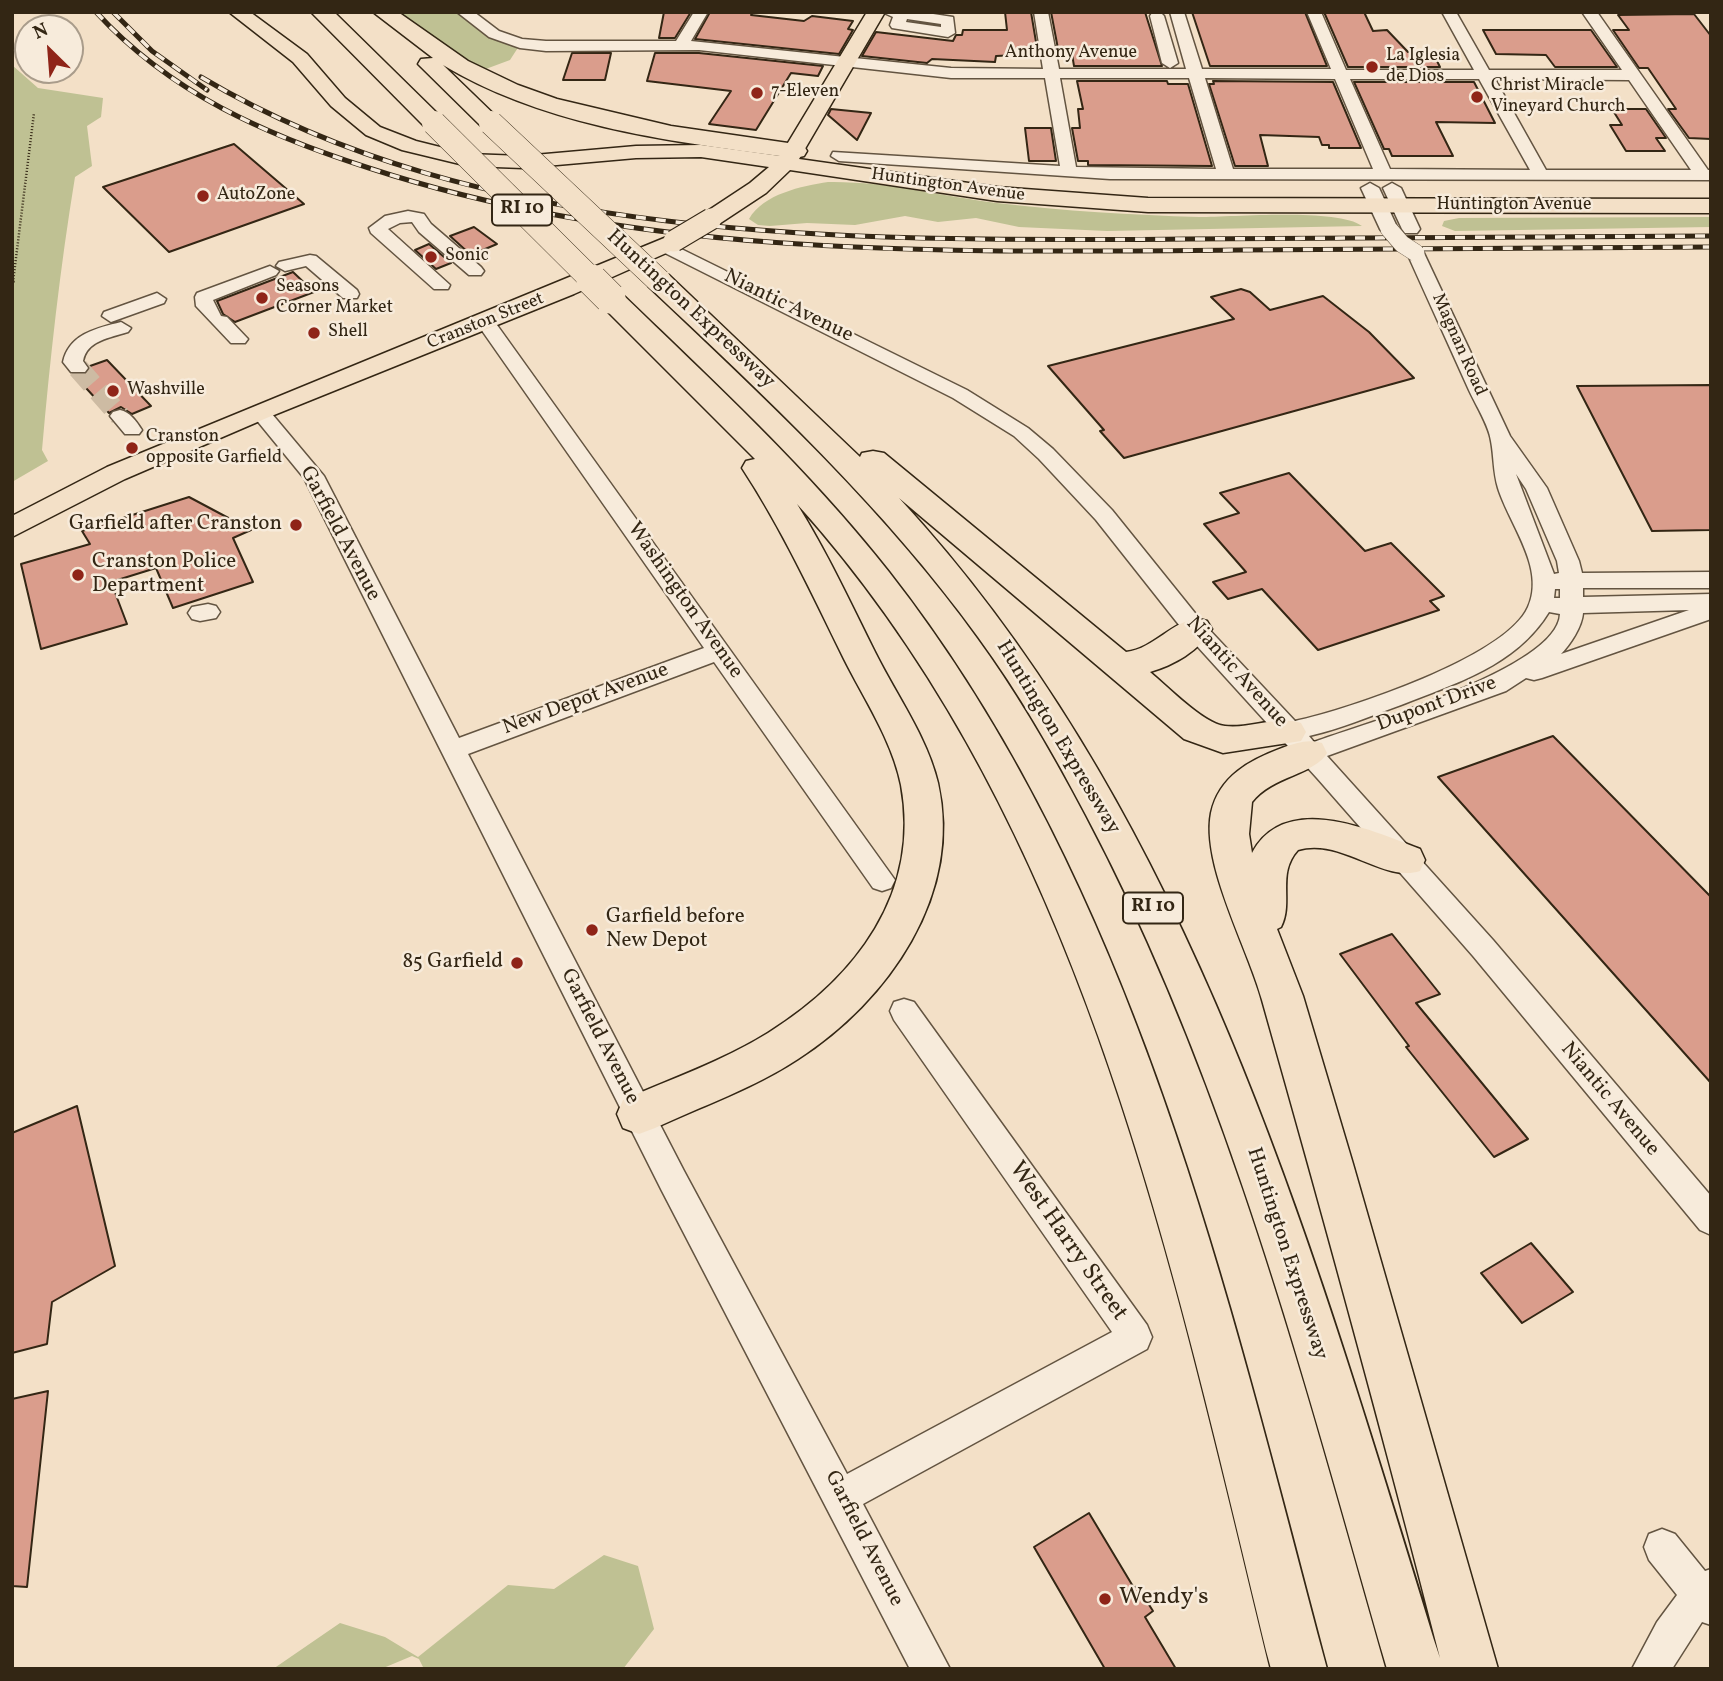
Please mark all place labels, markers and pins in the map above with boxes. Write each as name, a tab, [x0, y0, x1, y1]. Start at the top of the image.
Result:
place label: La Iglesia de Dios	[1386, 46, 1460, 88]
marker: La Iglesia de Dios	[1364, 59, 1380, 75]
place label: Christ Miracle Vineyard Church	[1491, 76, 1625, 119]
place label: 7-Eleven	[771, 82, 839, 104]
marker: 7-Eleven	[749, 85, 765, 101]
marker: Christ Miracle Vineyard Church	[1469, 89, 1485, 105]
place label: AutoZone	[217, 185, 295, 207]
marker: AutoZone	[195, 188, 211, 204]
place label: Sonic	[445, 246, 489, 268]
marker: Sonic	[423, 249, 439, 265]
place label: Seasons Corner Market	[276, 277, 393, 320]
marker: Seasons Corner Market	[254, 290, 270, 306]
place label: Shell	[328, 322, 368, 344]
marker: Shell	[306, 325, 322, 341]
place label: Washville	[127, 380, 205, 402]
marker: Washville	[105, 383, 121, 399]
place label: Cranston opposite Garfield	[146, 427, 282, 470]
marker: Cranston opposite Garfield	[124, 440, 140, 456]
place label: Garfield after Cranston	[69, 512, 282, 538]
marker: Garfield after Cranston	[288, 517, 304, 533]
place label: Cranston Police Department	[92, 550, 236, 600]
marker: Cranston Police Department	[70, 567, 86, 583]
place label: Garfield before New Depot	[606, 905, 745, 955]
marker: Garfield before New Depot	[584, 922, 600, 938]
place label: 85 Garfield	[402, 950, 503, 976]
marker: 85 Garfield	[509, 955, 525, 971]
place label: Wendy's	[1119, 1585, 1208, 1613]
marker: Wendy's	[1097, 1591, 1113, 1607]

